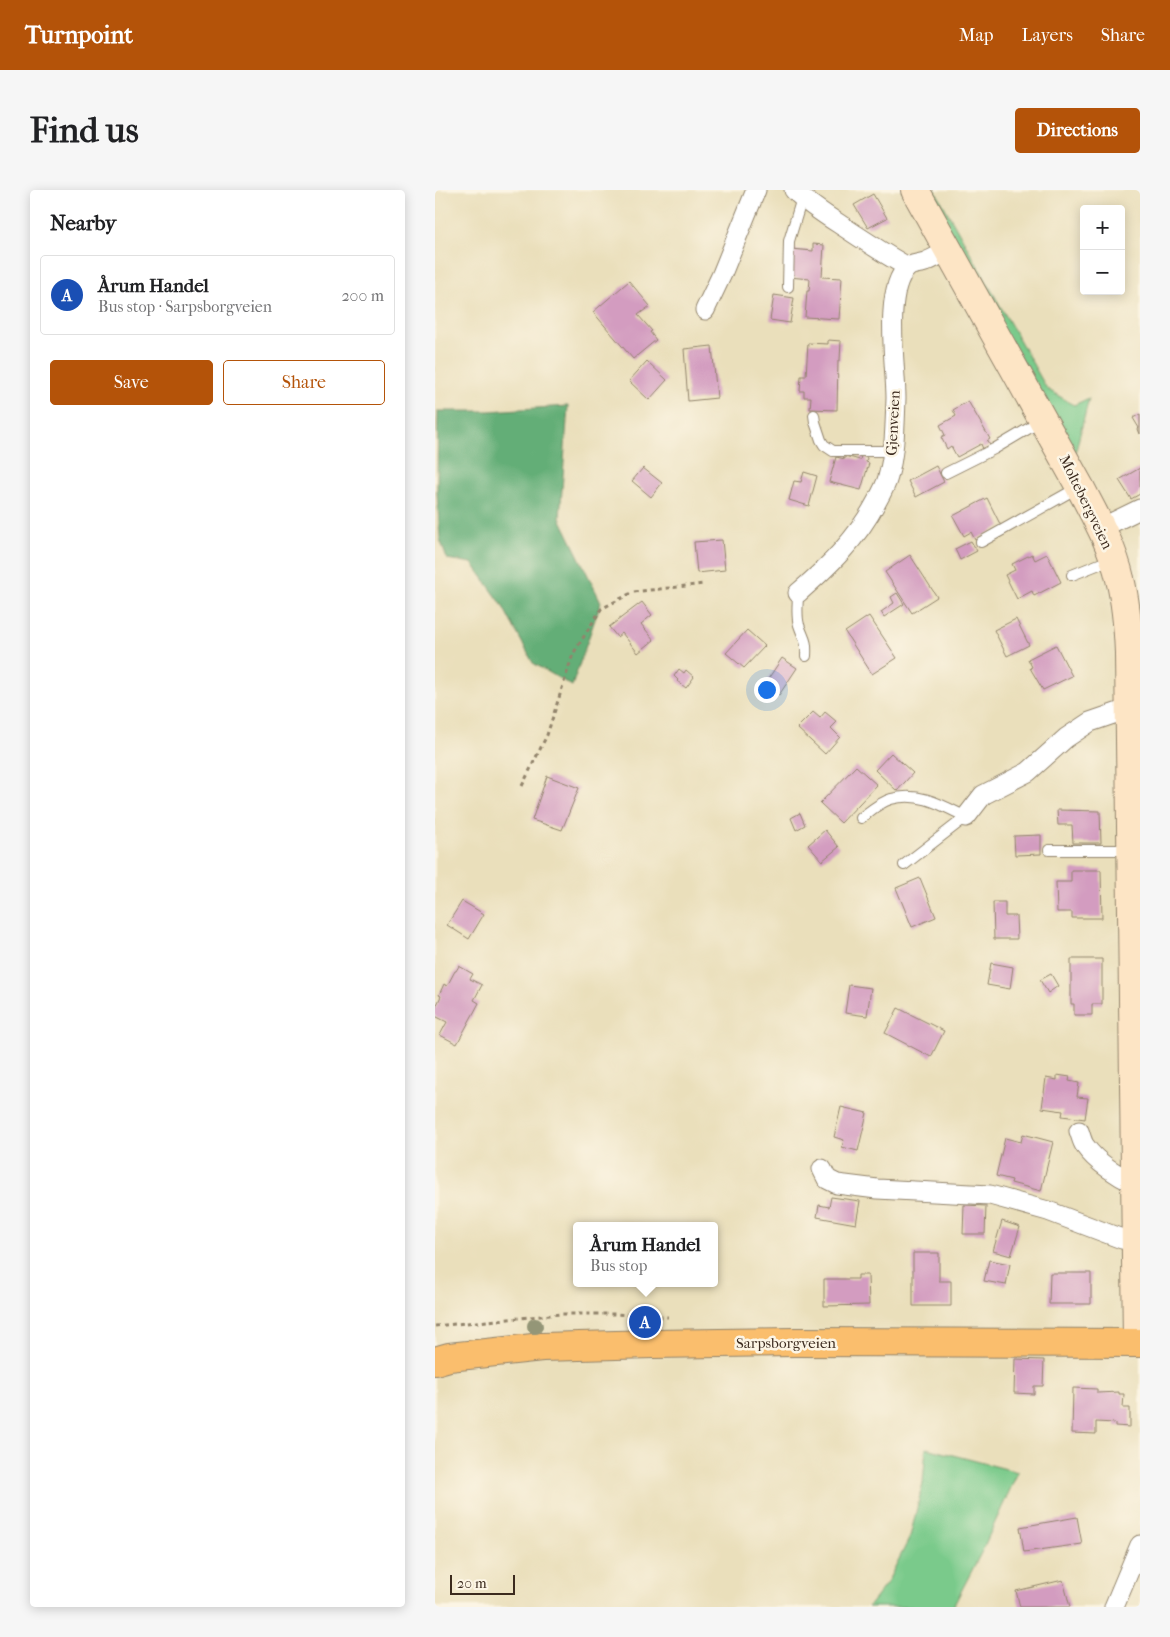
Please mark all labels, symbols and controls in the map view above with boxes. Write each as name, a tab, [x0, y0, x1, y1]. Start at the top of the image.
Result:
text: Turnpoint	[25, 21, 133, 49]
text: Map	[959, 25, 993, 46]
text: Layers	[1021, 25, 1073, 46]
text: Share	[1101, 25, 1145, 46]
button: Directions	[1015, 108, 1140, 153]
text: Find us	[30, 110, 139, 151]
map controls	[1080, 205, 1125, 295]
button: +	[1080, 205, 1125, 250]
text: Nearby	[50, 211, 116, 235]
button: −	[1080, 250, 1125, 295]
text: Årum Handel	[98, 275, 209, 297]
text: A	[62, 286, 72, 305]
text: 200 m	[341, 286, 384, 305]
text: Bus stop · Sarpsborgveien	[98, 297, 272, 316]
button: Save	[50, 360, 213, 405]
button: Share	[223, 360, 385, 405]
street label: Gjenveien	[882, 390, 904, 456]
street label: Moltebergveien	[1055, 452, 1117, 552]
your location	[754, 677, 780, 703]
popup	[573, 1222, 718, 1287]
text: Årum Handel	[590, 1234, 701, 1256]
text: Bus stop	[590, 1256, 647, 1275]
pin: A	[629, 1303, 661, 1341]
street label: Sarpsborgveien	[736, 1334, 836, 1352]
scale bar	[450, 1572, 515, 1595]
text: 20 m	[457, 1575, 487, 1592]

